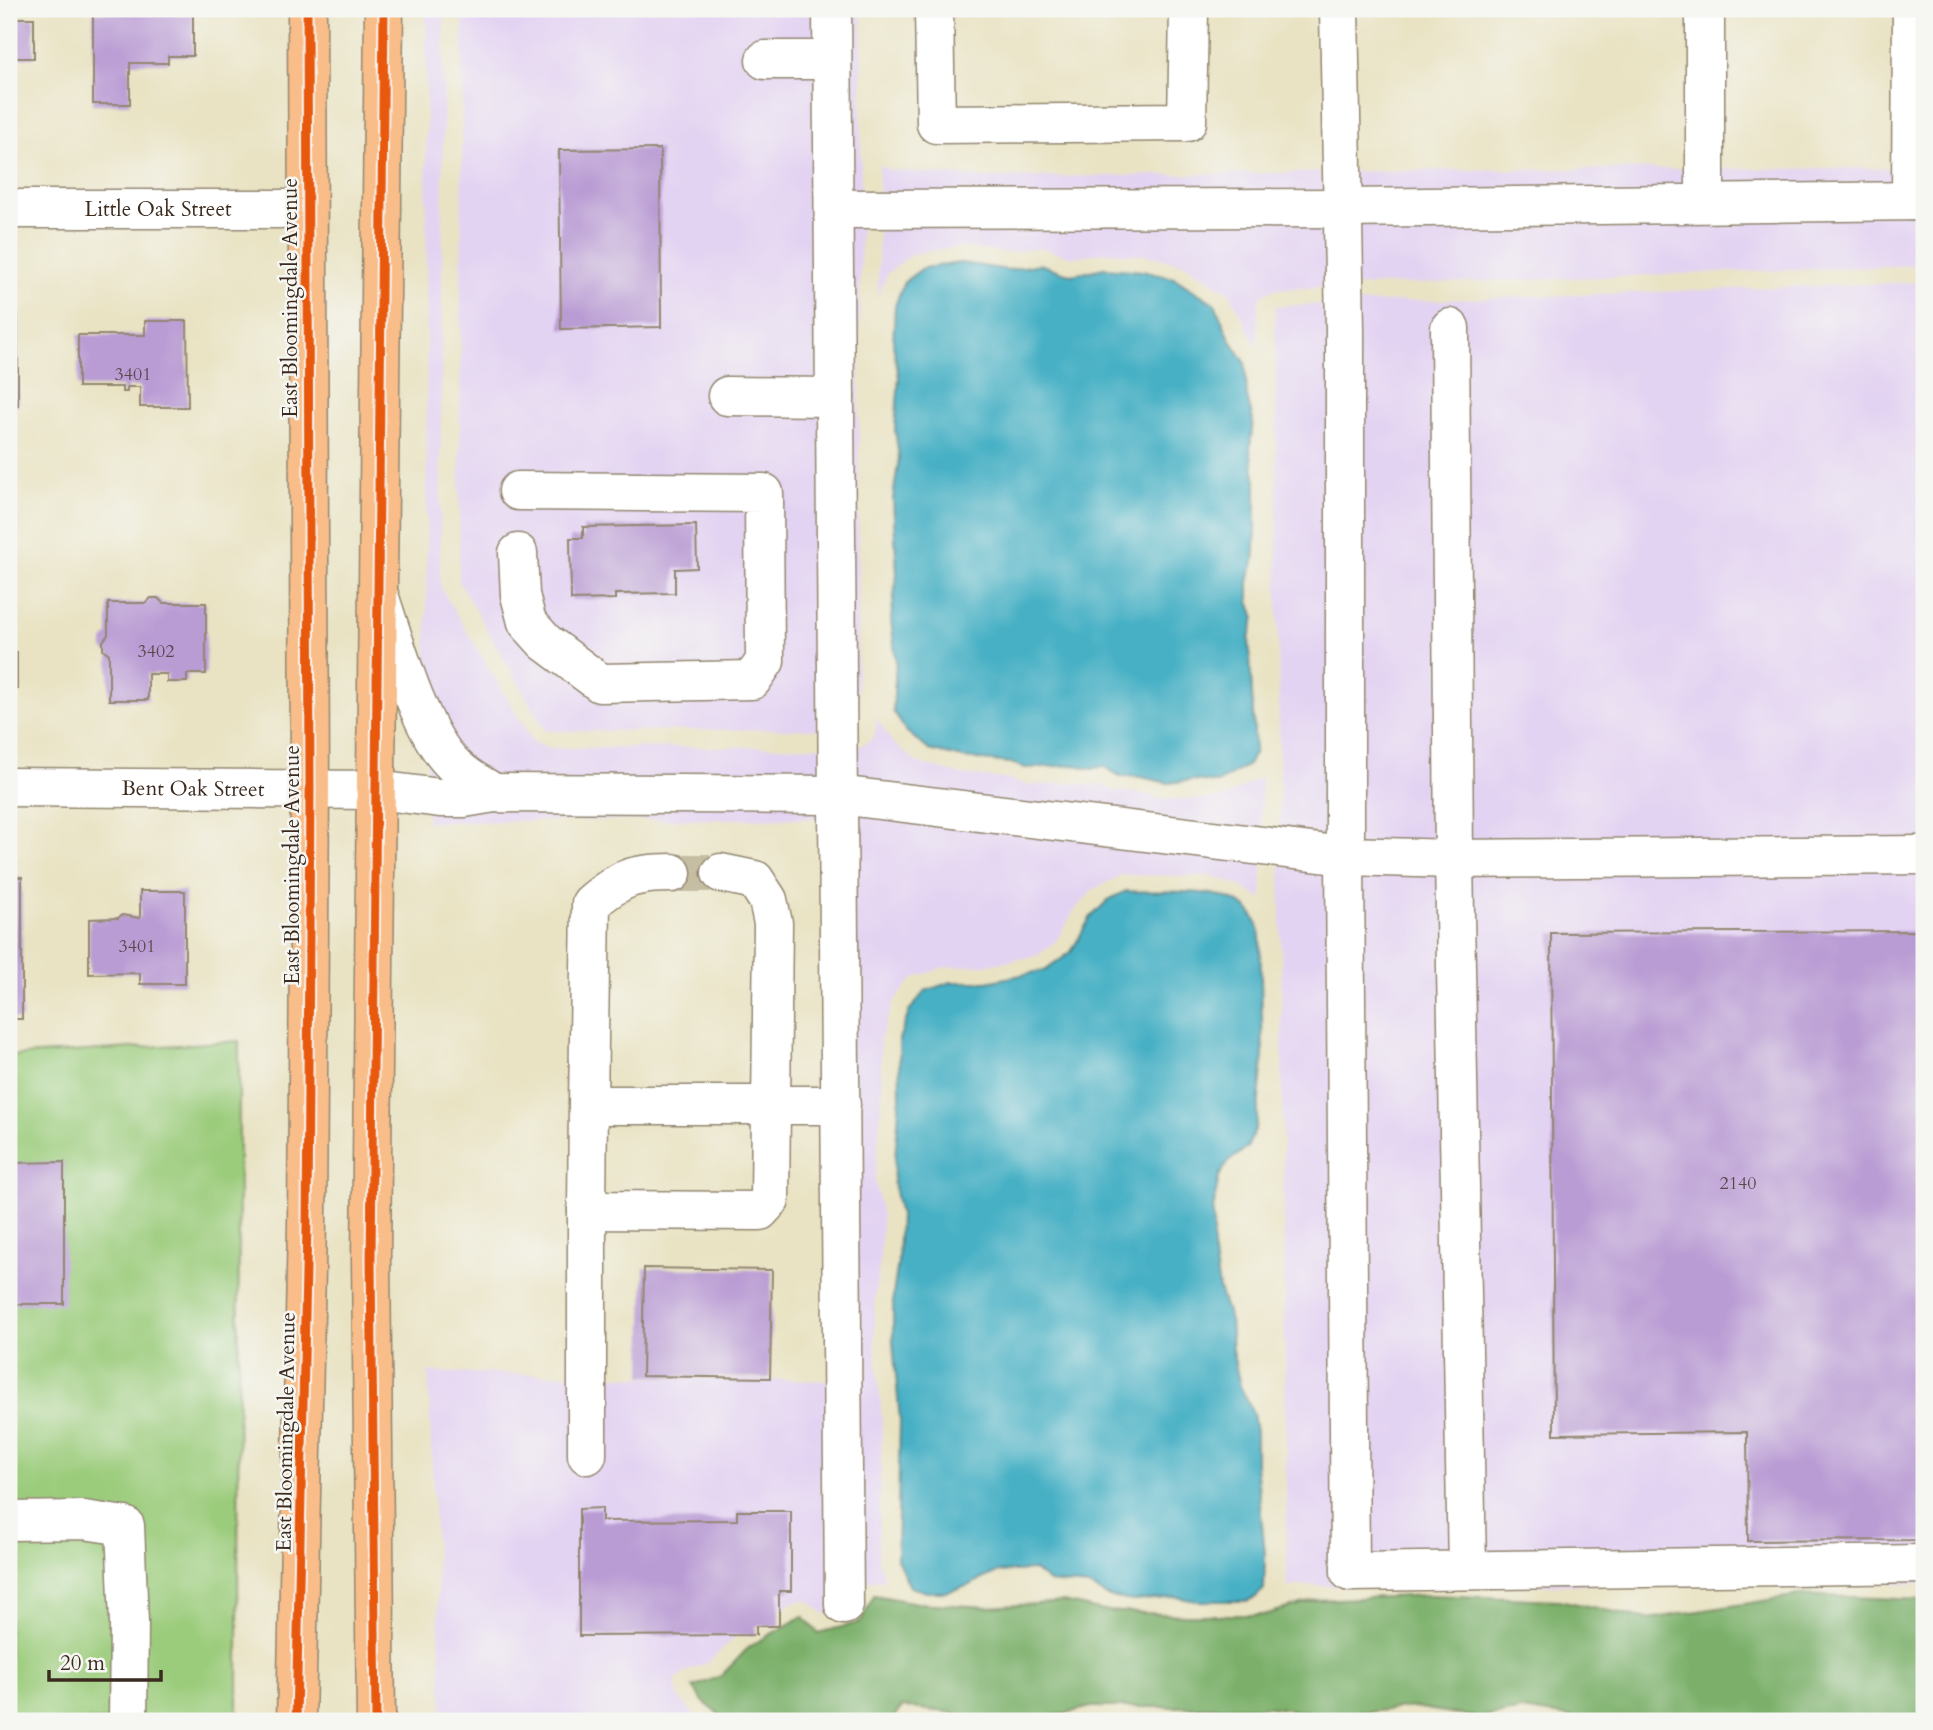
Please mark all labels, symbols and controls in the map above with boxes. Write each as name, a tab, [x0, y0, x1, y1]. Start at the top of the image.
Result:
street label: East Bloomingdale Avenue	[276, 178, 305, 418]
street label: Little Oak Street	[84, 195, 232, 224]
house number: 3401	[115, 362, 151, 387]
house number: 3402	[138, 639, 174, 664]
street label: East Bloomingdale Avenue	[278, 745, 307, 985]
street label: Bent Oak Street	[122, 773, 265, 804]
house number: 3401	[119, 934, 155, 959]
house number: 2140	[1720, 1171, 1756, 1196]
street label: East Bloomingdale Avenue	[269, 1312, 303, 1552]
scale bar	[49, 1639, 161, 1683]
text: 20 m	[60, 1649, 105, 1678]

